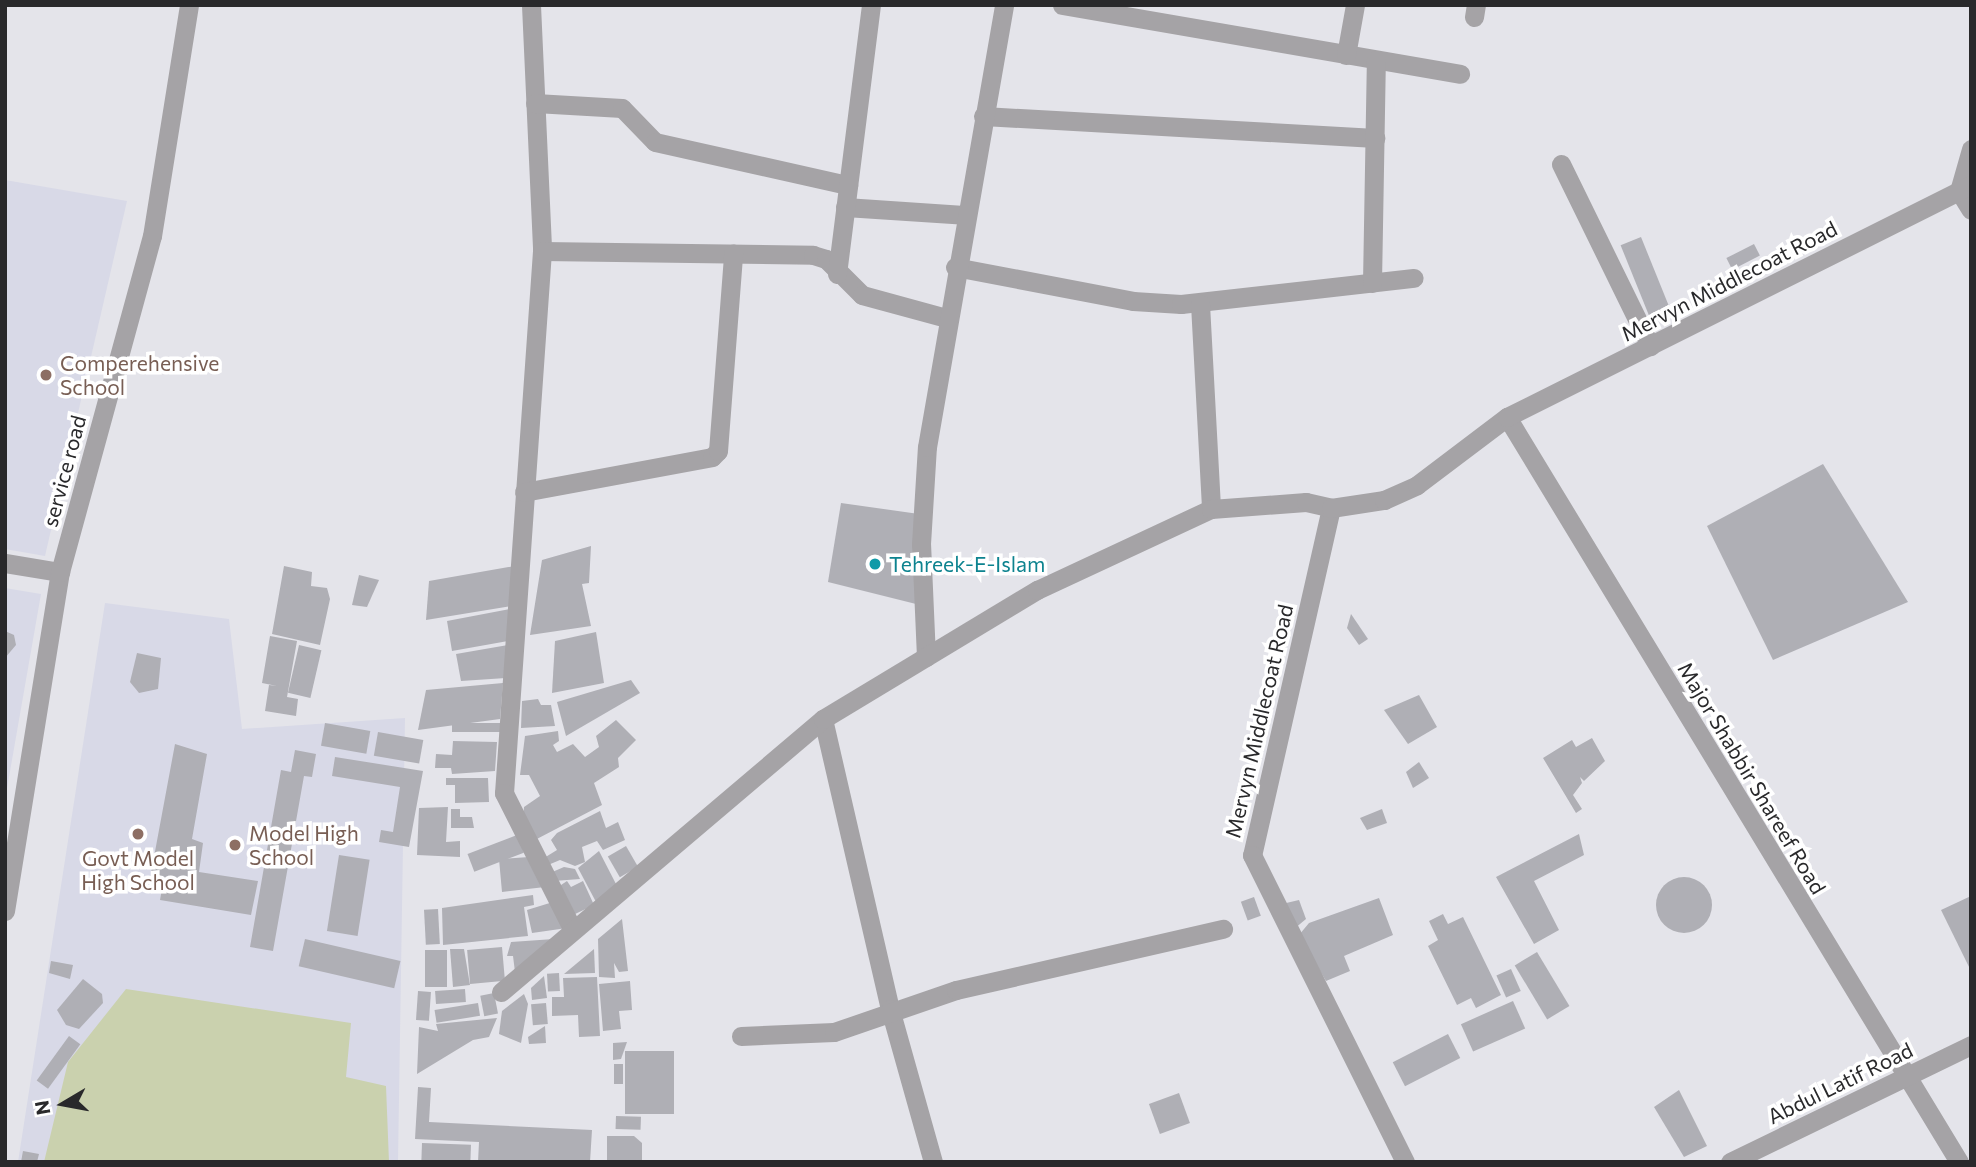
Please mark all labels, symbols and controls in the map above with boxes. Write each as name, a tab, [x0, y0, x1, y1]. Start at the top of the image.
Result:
street label: Mervyn Middlecoat Road	[1617, 216, 1841, 346]
place label: Comperehensive School	[60, 350, 219, 400]
marker: Comperehensive School	[38, 367, 54, 383]
street label: service road	[37, 413, 91, 529]
place label: Tehreek-E-Islam	[889, 551, 1045, 577]
marker: Tehreek-E-Islam	[867, 556, 883, 572]
street label: Mervyn Middlecoat Road	[1220, 602, 1298, 840]
street label: Major Shabbir Shareef Road	[1673, 658, 1831, 898]
place label: Model High School	[249, 820, 359, 870]
marker: Govt Model High School	[130, 826, 146, 842]
marker: Model High School	[227, 837, 243, 853]
place label: Govt Model High School	[81, 845, 195, 895]
street label: Abdul Latif Road	[1763, 1037, 1917, 1129]
north arrow	[28, 1069, 98, 1139]
text: N	[29, 1099, 54, 1117]

